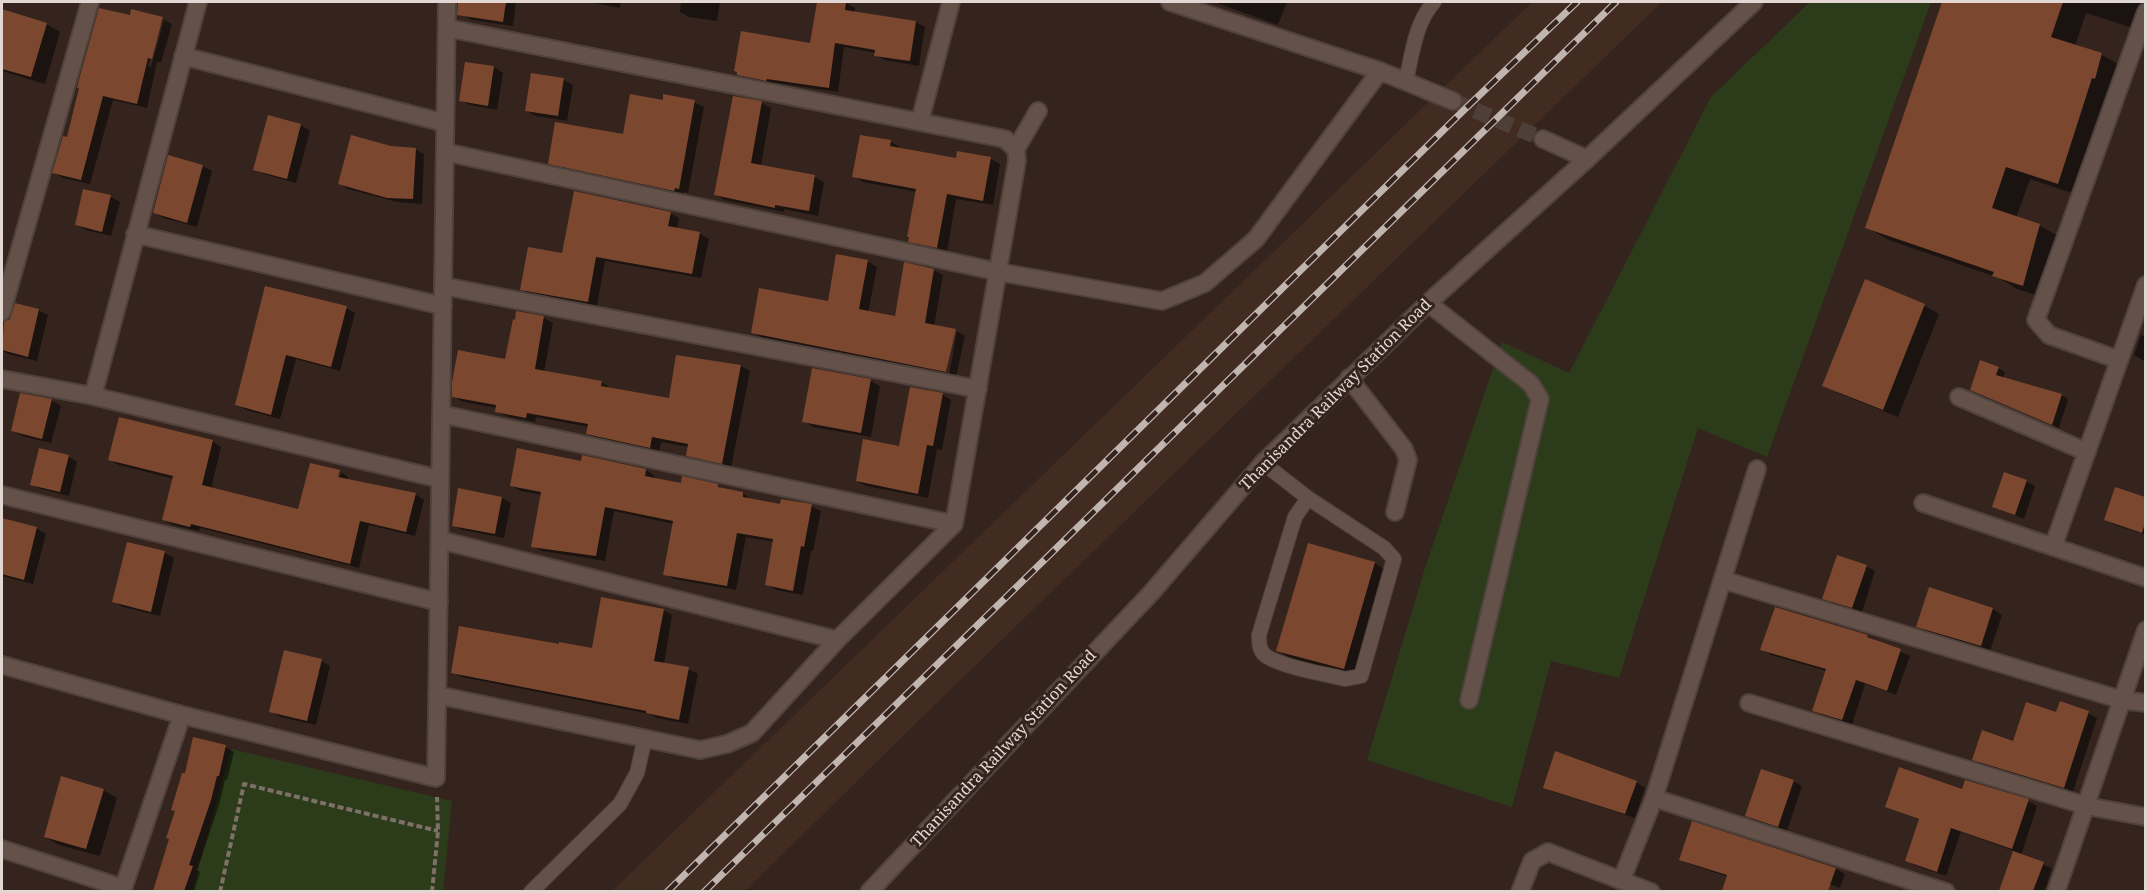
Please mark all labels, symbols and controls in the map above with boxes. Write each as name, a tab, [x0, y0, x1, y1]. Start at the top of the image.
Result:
street label: Thanisandra Railway Station Road	[1236, 295, 1436, 495]
street label: Thanisandra Railway Station Road	[907, 646, 1101, 852]

